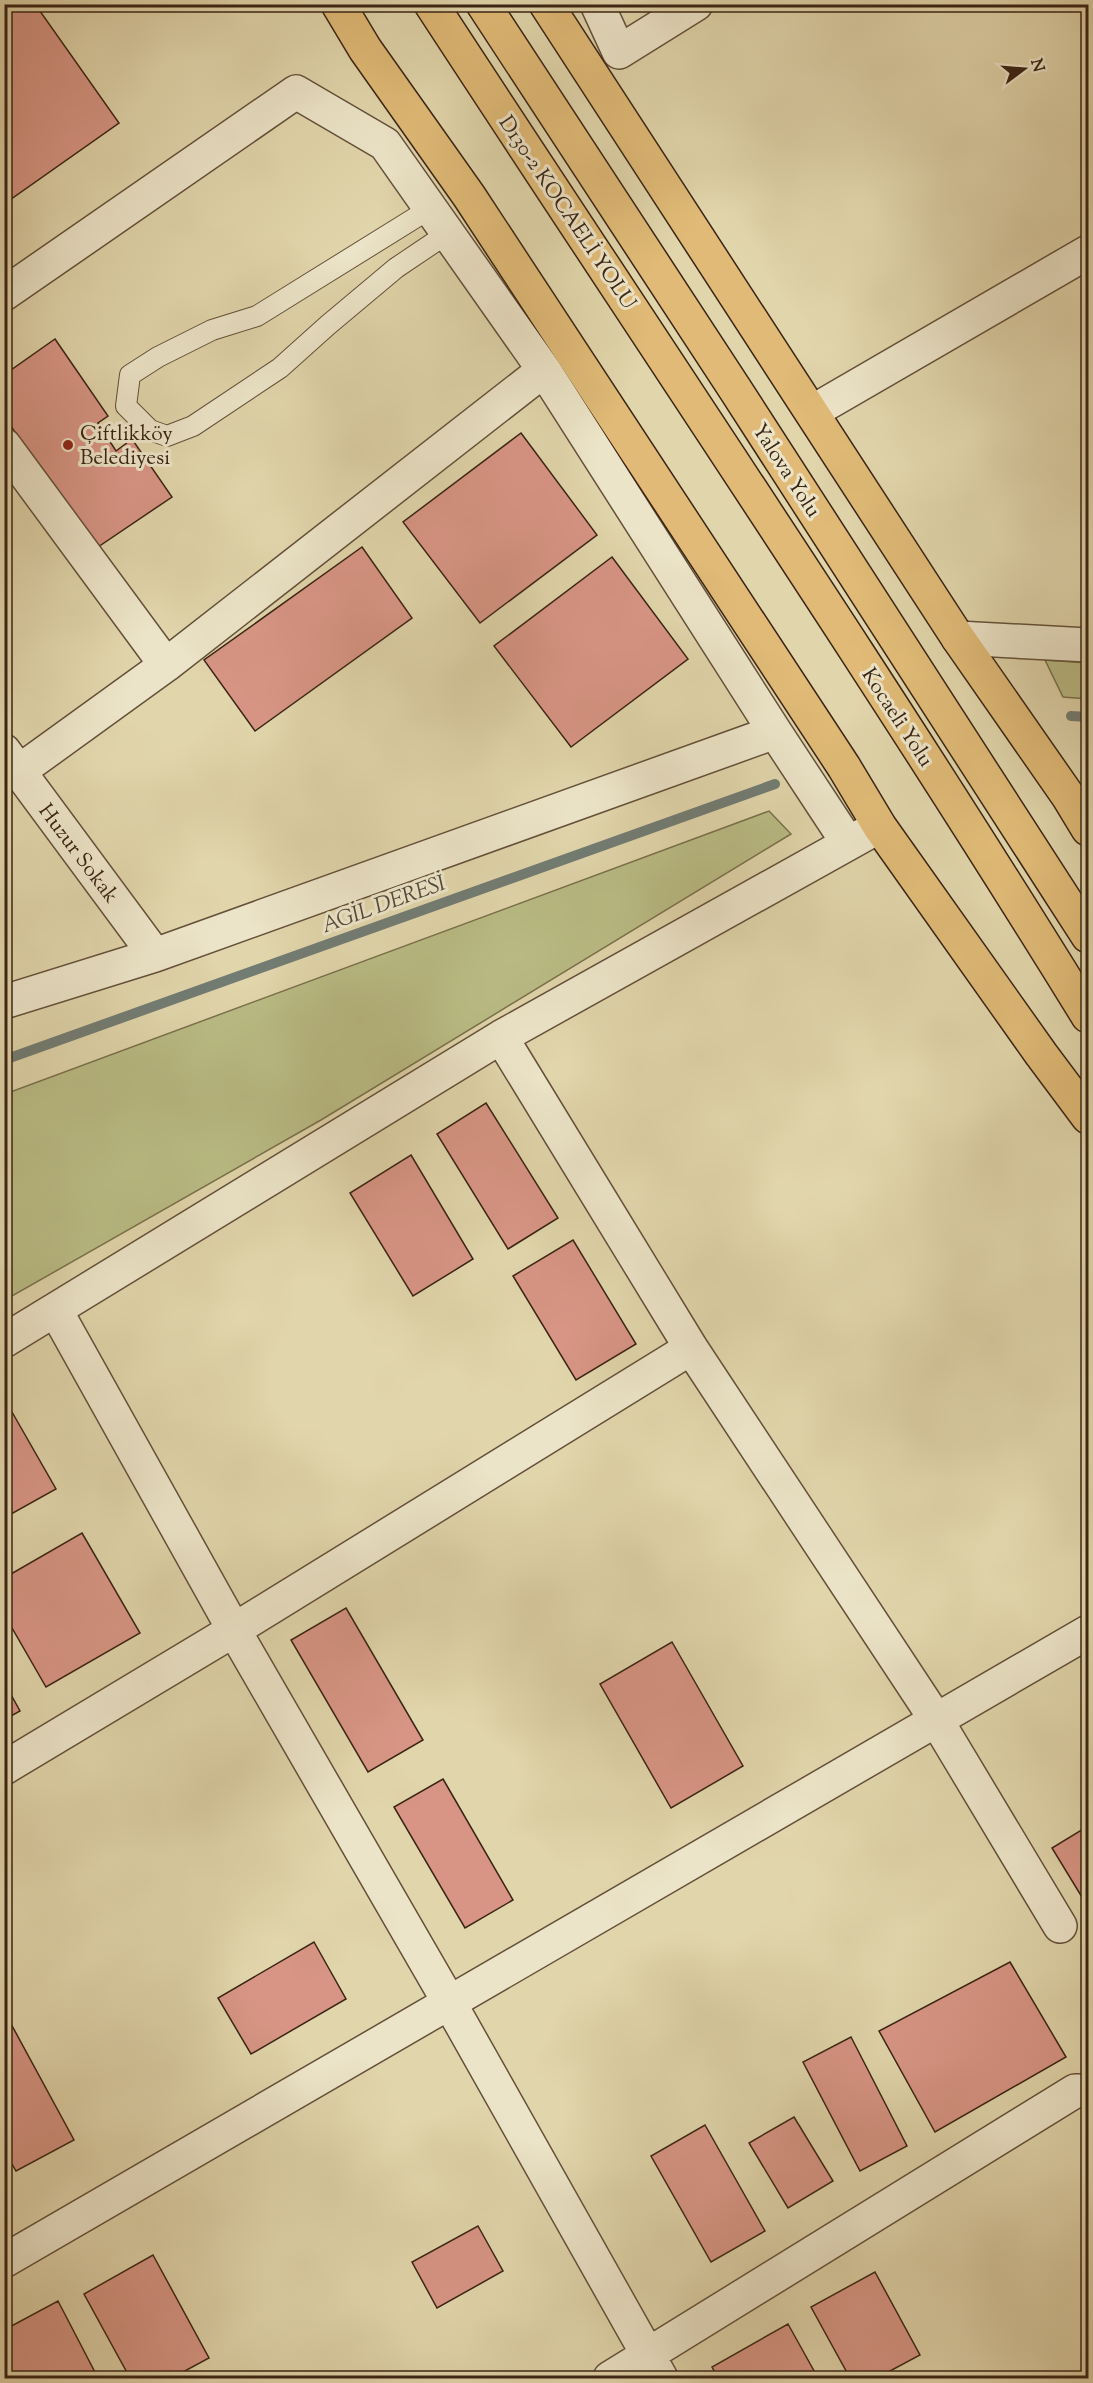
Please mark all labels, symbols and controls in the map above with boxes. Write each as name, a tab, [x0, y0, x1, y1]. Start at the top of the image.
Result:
north arrow	[994, 39, 1054, 99]
text: N	[1023, 56, 1049, 75]
street label: D130-2 KOCAELİ YOLU	[490, 110, 642, 316]
street label: Yalova Yolu	[744, 418, 827, 524]
place label: Çiftlikköy Belediyesi	[80, 420, 173, 474]
marker: Çiftlikköy Belediyesi	[61, 438, 75, 452]
street label: Kocaeli̇ Yolu	[853, 663, 940, 773]
street label: Huzur Sokak	[30, 798, 125, 911]
water label: AGİL DERESİ	[317, 869, 451, 943]

